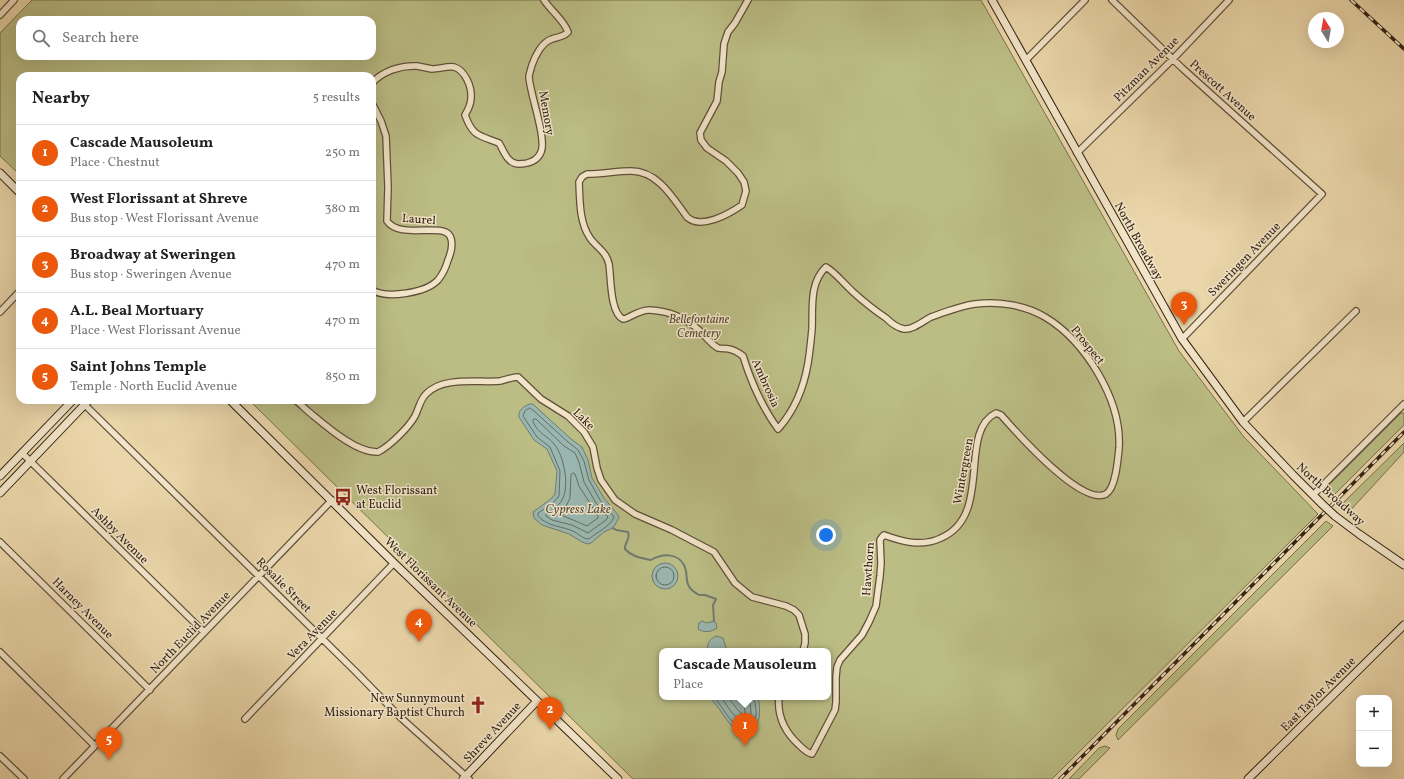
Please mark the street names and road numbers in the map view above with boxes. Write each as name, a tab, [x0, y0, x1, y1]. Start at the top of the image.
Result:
street label: Pitzman Avenue	[1111, 33, 1183, 106]
street label: Prescott Avenue	[1186, 57, 1259, 125]
street label: Memory	[534, 90, 558, 137]
street label: North Broadway	[1110, 200, 1166, 284]
street label: Laurel	[402, 211, 437, 229]
street label: Sweringen Avenue	[1205, 219, 1285, 300]
street label: Prospect	[1067, 323, 1108, 368]
street label: Ambrosia	[747, 357, 783, 410]
street label: Lake	[569, 405, 598, 434]
street label: Wintergreen	[950, 437, 978, 506]
street label: North Broadway	[1293, 460, 1368, 530]
street label: Ashby Avenue	[87, 504, 152, 568]
street label: West Florissant Avenue	[380, 534, 480, 631]
street label: Hawthorn	[859, 542, 879, 597]
street label: Rosalie Street	[252, 555, 314, 617]
street label: Harney Avenue	[48, 575, 117, 643]
street label: North Euclid Avenue	[147, 588, 234, 677]
street label: Vera Avenue	[284, 605, 341, 664]
street label: East Taylor Avenue	[1278, 654, 1360, 736]
street label: Shreve Avenue	[460, 699, 525, 767]

